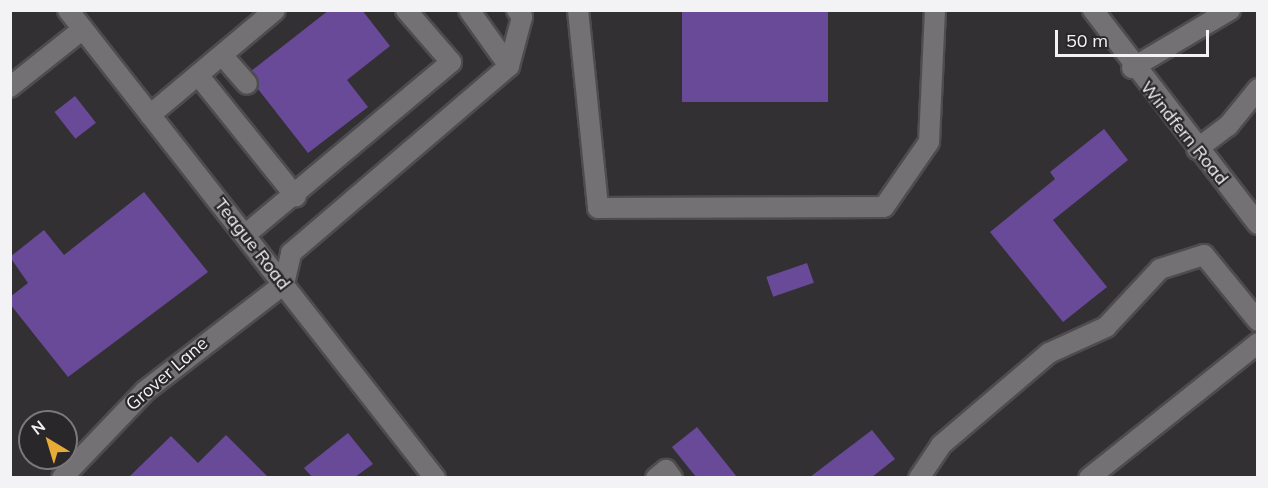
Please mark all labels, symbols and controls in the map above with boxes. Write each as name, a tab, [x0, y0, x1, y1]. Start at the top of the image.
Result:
scale bar	[1058, 18, 1212, 56]
text: 50 m	[1066, 29, 1108, 52]
street label: Windfern Road	[1136, 77, 1232, 189]
street label: Teague Road	[210, 194, 294, 294]
street label: Grover Lane	[122, 333, 212, 415]
north arrow	[18, 410, 78, 470]
text: N	[27, 416, 49, 439]

